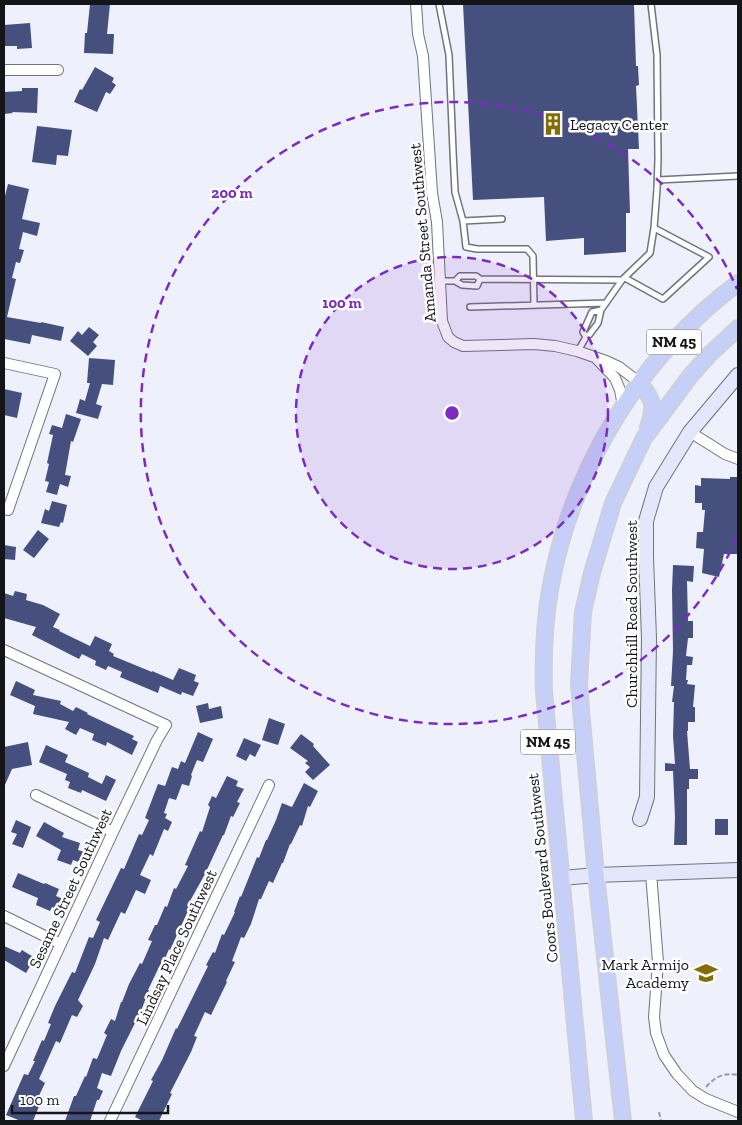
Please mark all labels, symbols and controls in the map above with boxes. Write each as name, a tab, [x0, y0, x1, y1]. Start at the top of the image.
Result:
building icon: Legacy Center	[540, 111, 566, 137]
place label: Legacy Center	[570, 115, 669, 134]
street label: Amanda Street Southwest	[405, 142, 440, 323]
text: 200 m	[211, 184, 253, 202]
text: 100 m	[322, 294, 362, 312]
road number: NM 45	[646, 330, 702, 354]
centre of rings	[443, 404, 461, 422]
street label: Churchhill Road Southwest	[622, 520, 641, 708]
road number: NM 45	[520, 730, 576, 754]
street label: Coors Boulevard Southwest	[523, 772, 562, 964]
street label: Sesame Street Southwest	[25, 805, 116, 971]
street label: Lindsay Place Southwest	[132, 866, 221, 1028]
place label: Mark Armijo Academy	[602, 955, 690, 992]
school or university icon: Mark Armijo Academy	[693, 960, 719, 986]
scale bar	[12, 1082, 169, 1114]
text: 100 m	[20, 1091, 59, 1109]

